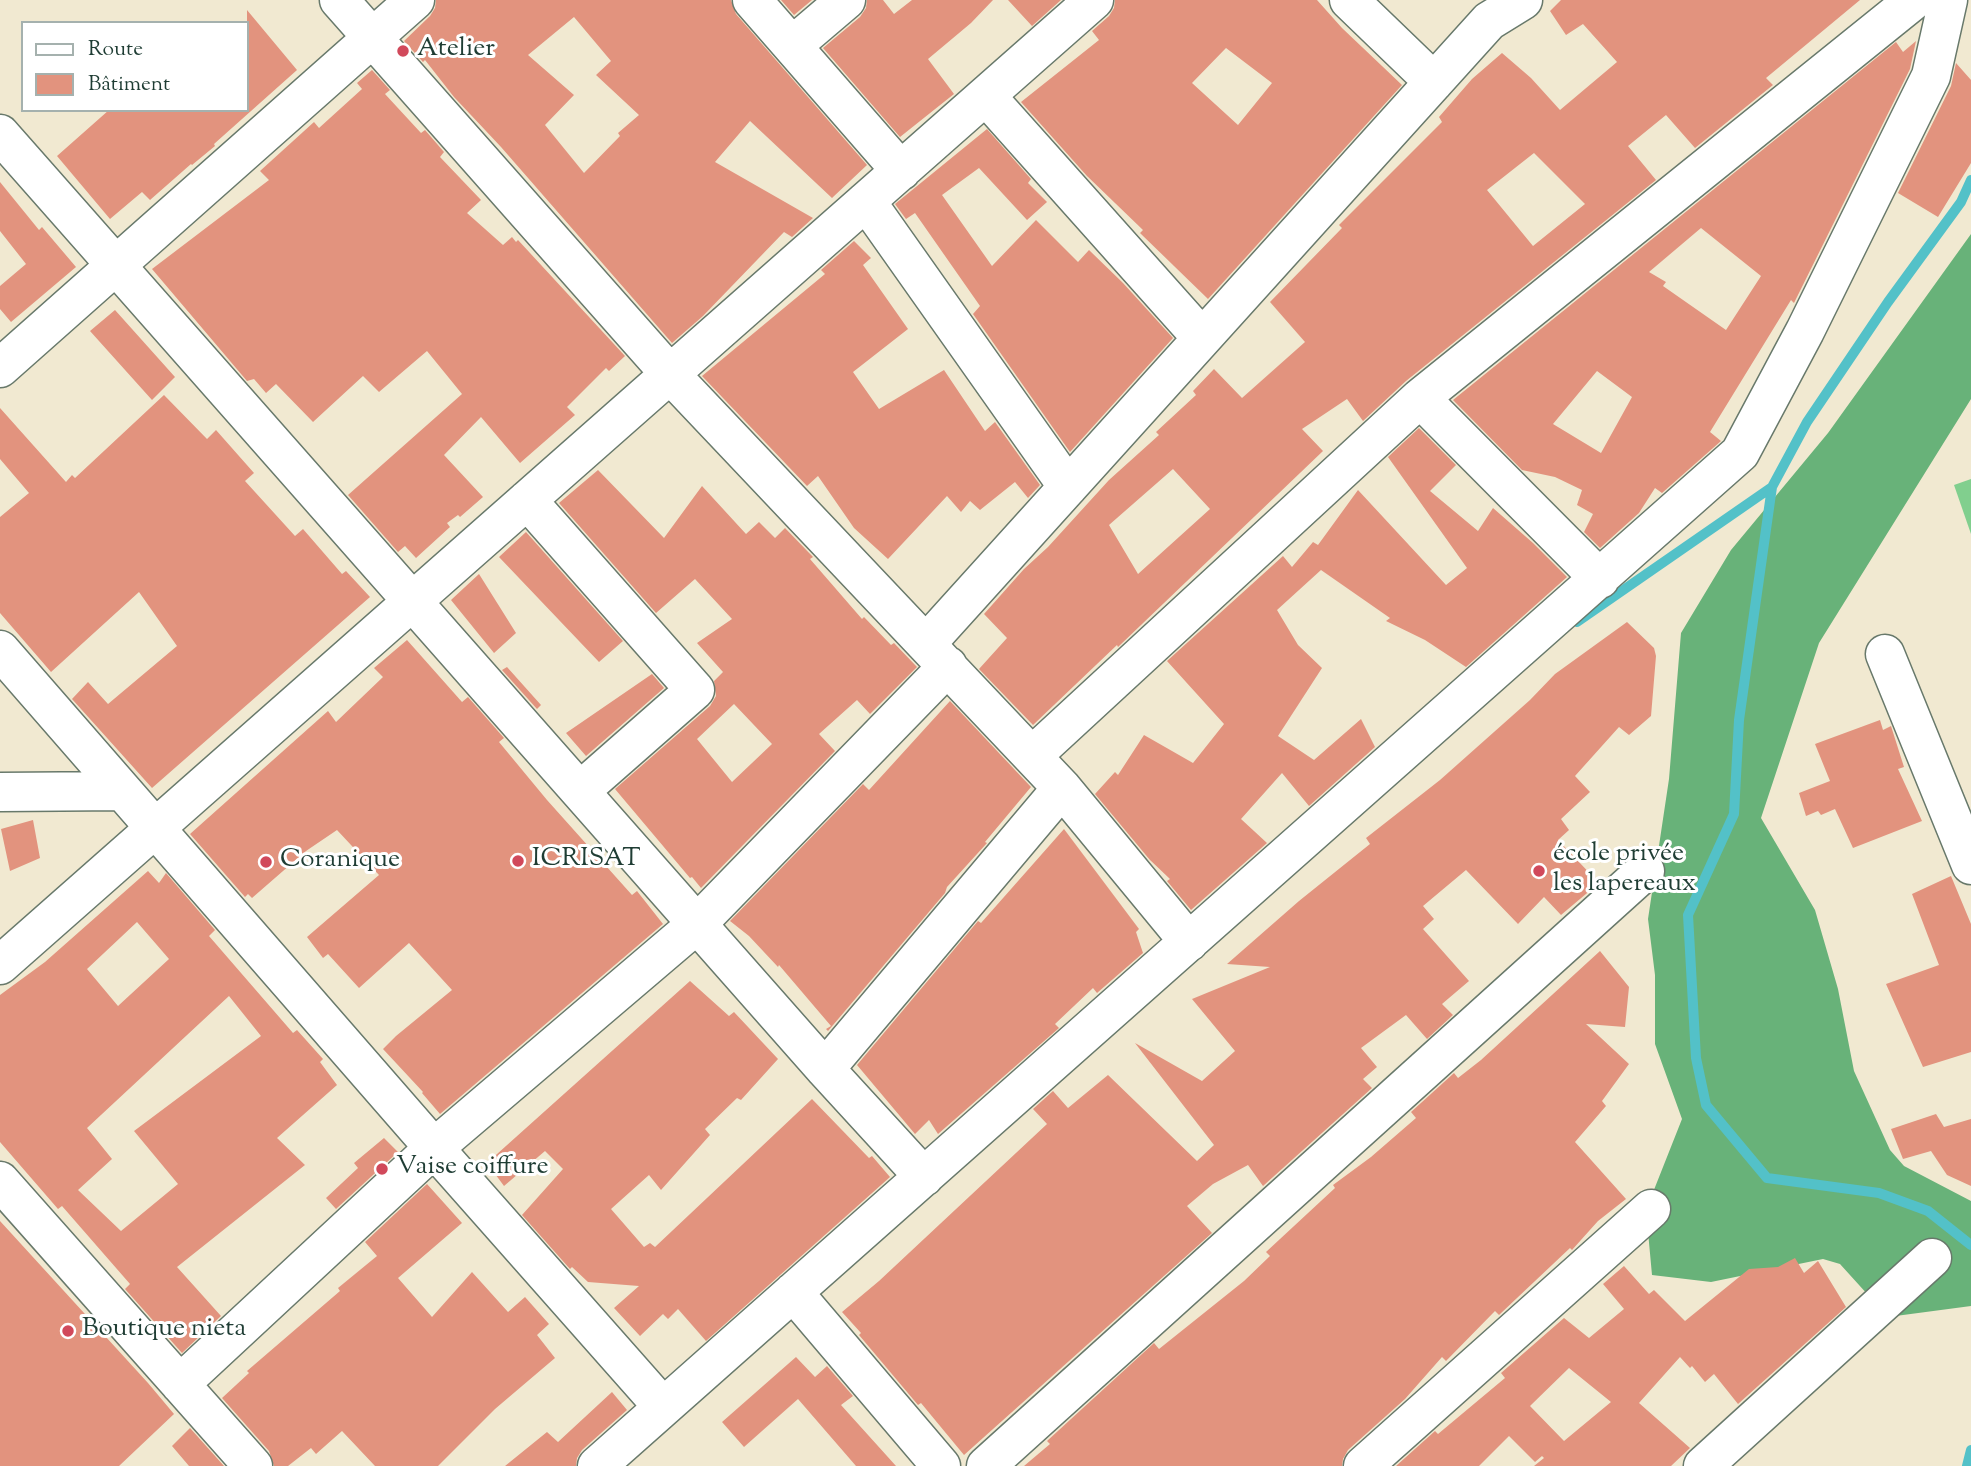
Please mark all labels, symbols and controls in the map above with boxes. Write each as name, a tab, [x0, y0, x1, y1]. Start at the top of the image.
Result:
legend	[21, 21, 248, 112]
text: Route	[88, 35, 143, 65]
place label: Atelier	[417, 35, 495, 67]
marker: Atelier	[395, 43, 411, 59]
text: Bâtiment	[88, 70, 170, 100]
place label: école privée les lapereaux	[1553, 840, 1696, 902]
place label: ICRISAT	[532, 845, 641, 877]
place label: Coranique	[280, 846, 400, 878]
marker: ICRISAT	[510, 853, 526, 869]
marker: Coranique	[258, 854, 274, 870]
marker: école privée les lapereaux	[1531, 863, 1547, 879]
place label: Vaise coiffure	[396, 1153, 549, 1185]
marker: Vaise coiffure	[374, 1161, 390, 1177]
place label: Boutique nieta	[82, 1315, 246, 1347]
marker: Boutique nieta	[60, 1323, 76, 1339]

